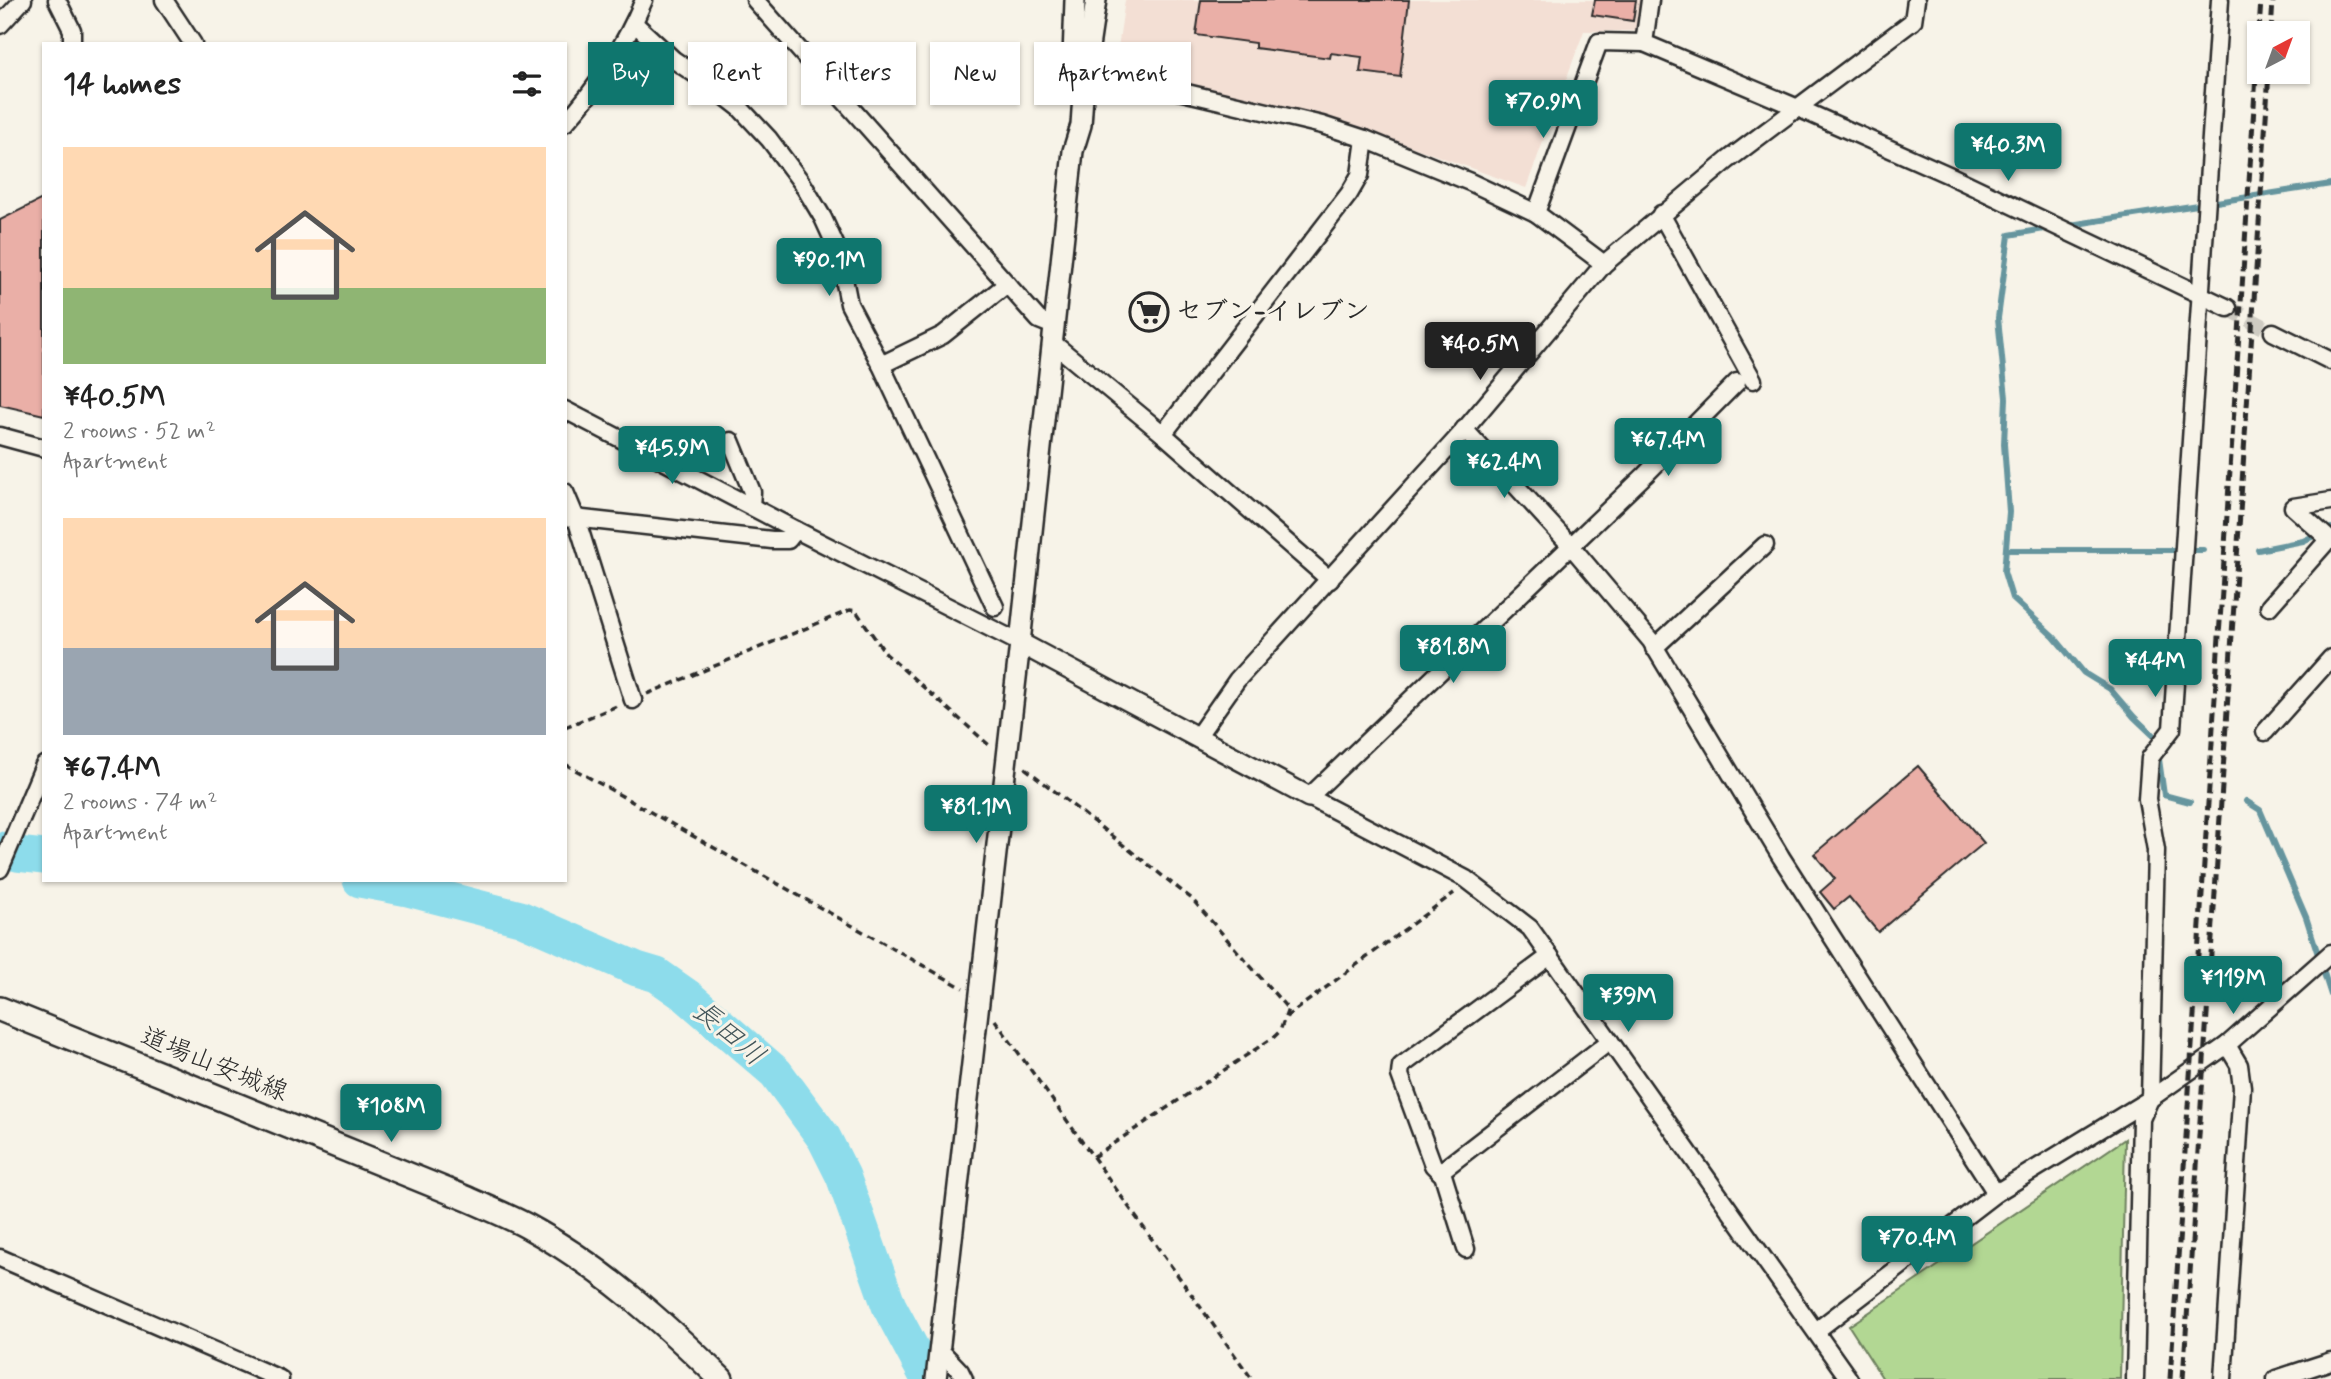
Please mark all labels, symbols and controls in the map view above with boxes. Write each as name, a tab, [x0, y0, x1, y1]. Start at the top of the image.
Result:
north arrow	[2247, 21, 2310, 84]
map controls	[2247, 21, 2310, 84]
chip: Buy	[588, 42, 674, 105]
chip: Rent	[688, 42, 787, 105]
chip: Filters	[801, 42, 916, 105]
chip: New	[930, 42, 1020, 105]
chip: Apartment	[1034, 42, 1191, 105]
text: 14 homes	[63, 65, 181, 104]
icon: filters	[508, 65, 546, 103]
pin: ¥70.9M	[1486, 80, 1600, 140]
text: ¥70.9M	[1505, 88, 1581, 118]
pin: ¥40.3M	[1951, 124, 2065, 183]
text: ¥40.3M	[1970, 131, 2046, 161]
icon: home	[242, 192, 368, 318]
pin: ¥90.1M	[772, 238, 886, 298]
text: ¥90.1M	[793, 246, 865, 276]
supermarket icon: セブン-イレブン	[1128, 291, 1170, 333]
place label: セブン-イレブン	[1176, 295, 1370, 329]
pin: ¥40.5M	[1423, 322, 1537, 382]
text: ¥40.5M	[1441, 330, 1519, 360]
text: ¥40.5M	[63, 378, 165, 417]
text: 2 rooms · 52 m²	[63, 417, 216, 447]
pin: ¥67.4M	[1611, 419, 1725, 478]
pin: ¥45.9M	[615, 426, 729, 486]
text: ¥67.4M	[1631, 426, 1705, 456]
text: ¥45.9M	[634, 434, 710, 464]
pin: ¥62.4M	[1447, 440, 1561, 500]
text: Apartment	[63, 447, 168, 477]
text: ¥62.4M	[1466, 448, 1542, 478]
icon: home	[242, 563, 368, 689]
pin: ¥81.8M	[1396, 626, 1510, 685]
text: ¥81.8M	[1416, 633, 1490, 663]
pin: ¥44M	[2114, 640, 2196, 699]
text: ¥44M	[2125, 647, 2185, 677]
text: ¥67.4M	[63, 749, 161, 788]
pin: ¥81.1M	[919, 786, 1033, 845]
text: 2 rooms · 74 m²	[63, 788, 218, 818]
text: ¥81.1M	[940, 793, 1012, 823]
text: Apartment	[63, 818, 168, 848]
pin: ¥119M	[2184, 956, 2282, 1016]
text: ¥119M	[2200, 964, 2266, 994]
pin: ¥39M	[1587, 974, 1669, 1034]
text: ¥39M	[1599, 982, 1657, 1012]
water label: 長田川	[684, 993, 772, 1075]
street label: 道場山安城線	[135, 1020, 293, 1110]
pin: ¥108M	[342, 1084, 440, 1144]
text: ¥108M	[356, 1092, 426, 1122]
pin: ¥70.4M	[1860, 1216, 1974, 1276]
text: ¥70.4M	[1878, 1224, 1956, 1254]

